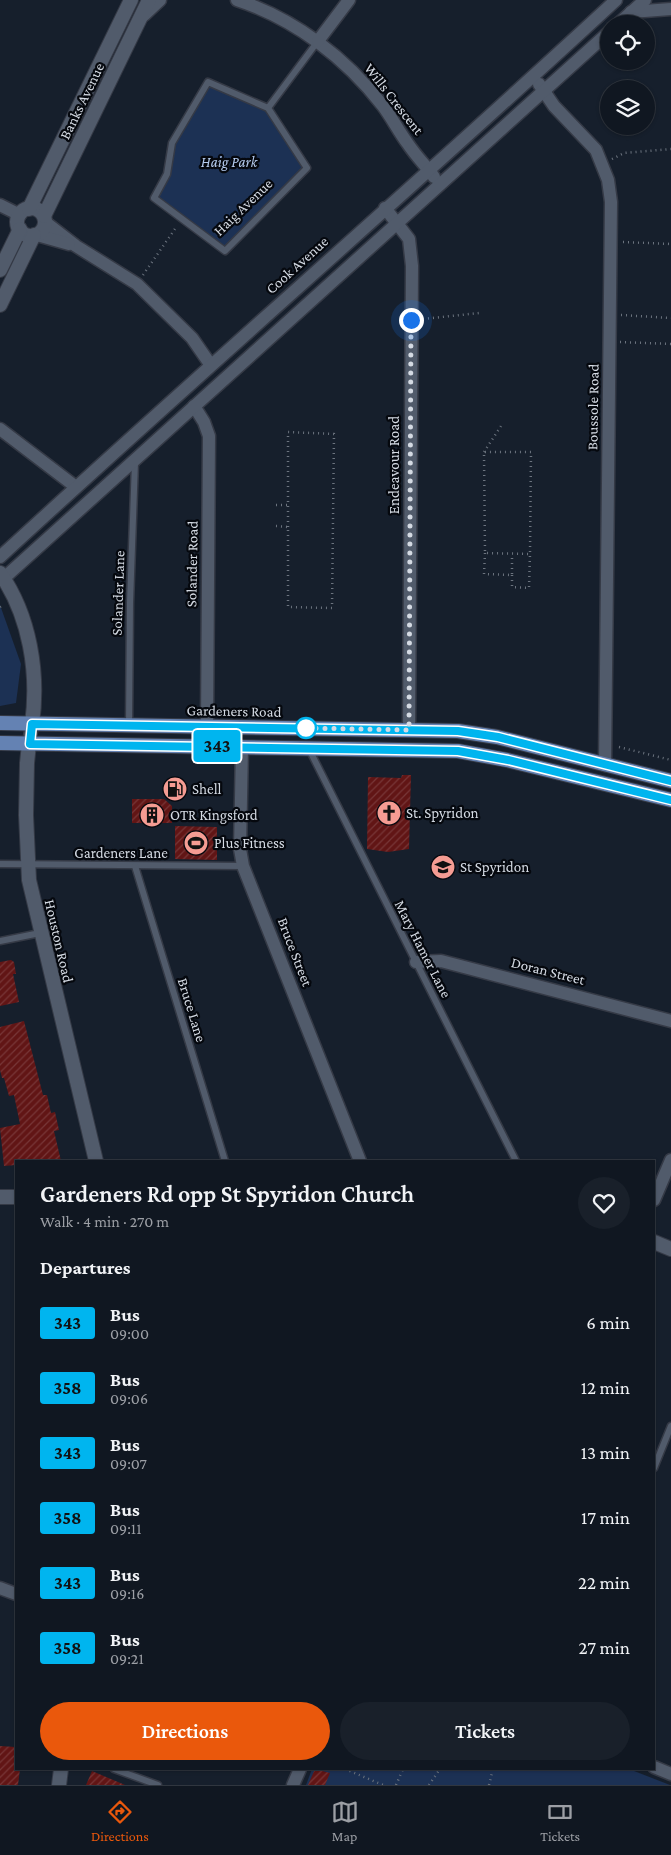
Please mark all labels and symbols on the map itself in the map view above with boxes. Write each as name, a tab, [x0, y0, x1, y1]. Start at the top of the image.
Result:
street label: Banks Avenue	[57, 60, 108, 142]
street label: Wills Crescent	[361, 60, 427, 139]
park label: Haig Park	[201, 154, 259, 171]
street label: Haig Avenue	[210, 175, 277, 240]
street label: Cook Avenue	[263, 233, 332, 297]
your location	[399, 308, 424, 333]
street label: Boussole Road	[584, 363, 602, 450]
street label: Endeavour Road	[386, 416, 402, 514]
street label: Solander Road	[183, 521, 201, 607]
street label: Solander Lane	[109, 550, 127, 636]
street label: Gardeners Road	[186, 702, 282, 720]
unlabelled marker	[295, 717, 317, 739]
line badge: 343	[188, 730, 246, 762]
fuel station icon: Shell	[162, 776, 188, 802]
place label: Shell	[192, 781, 222, 797]
church icon: St. Spyridon	[376, 800, 402, 826]
building icon: OTR Kingsford	[139, 802, 165, 828]
place label: St. Spyridon	[406, 805, 479, 822]
place label: OTR Kingsford	[170, 807, 258, 824]
sports icon: Plus Fitness	[183, 830, 209, 856]
place label: Plus Fitness	[214, 835, 285, 851]
street label: Gardeners Lane	[74, 845, 168, 861]
school or university icon: St Spyridon	[430, 854, 456, 880]
place label: St Spyridon	[460, 859, 529, 876]
street label: Houston Road	[42, 898, 76, 984]
street label: Mary Hamer Lane	[391, 898, 455, 1001]
street label: Bruce Street	[275, 915, 316, 990]
street label: Doran Street	[509, 954, 588, 988]
street label: Bruce Lane	[175, 976, 209, 1044]

